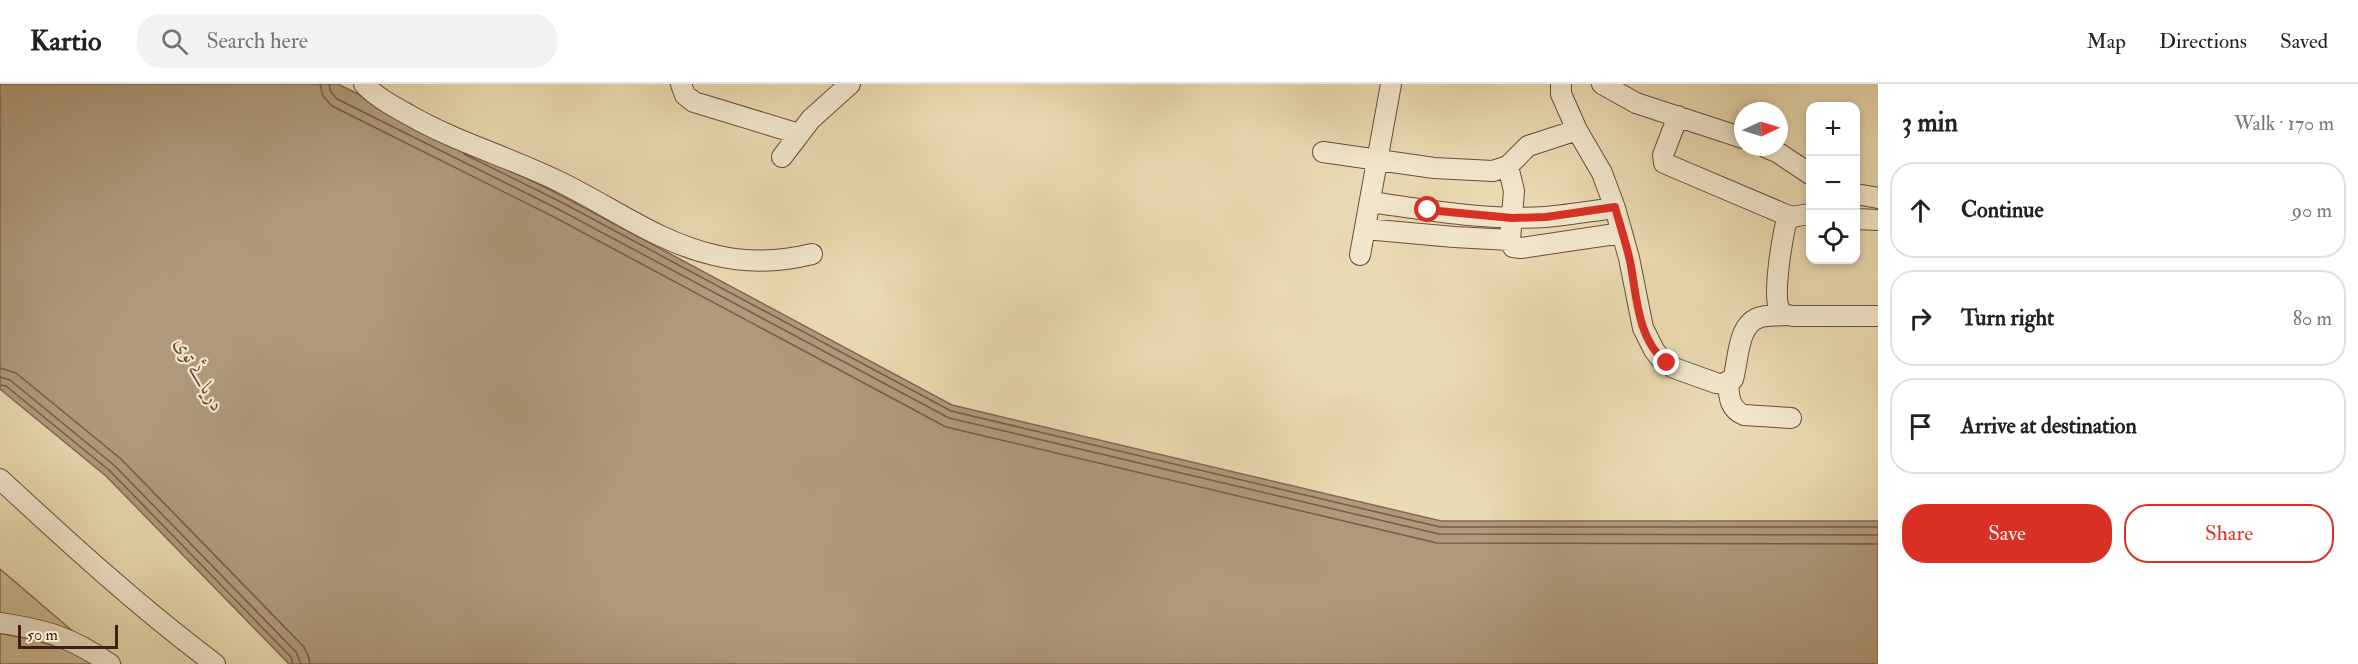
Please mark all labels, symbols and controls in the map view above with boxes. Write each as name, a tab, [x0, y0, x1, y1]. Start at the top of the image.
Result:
search box	[137, 14, 557, 68]
text: Kartio	[30, 24, 101, 59]
icon: search	[158, 25, 191, 58]
text: Search here	[206, 27, 308, 55]
text: Map	[2086, 28, 2126, 55]
text: Directions	[2159, 28, 2247, 55]
text: Saved	[2280, 28, 2328, 55]
north arrow	[1734, 102, 1788, 156]
map controls	[1806, 102, 1860, 264]
button: +	[1806, 102, 1860, 156]
text: 3 min	[1902, 107, 1958, 139]
text: Walk · 170 m	[2234, 111, 2334, 136]
button: −	[1806, 156, 1860, 210]
icon: ahead	[1904, 194, 1937, 227]
route start	[1414, 196, 1440, 222]
text: Continue	[1961, 196, 2044, 224]
text: 90 m	[2292, 198, 2332, 223]
button: locate	[1806, 210, 1860, 264]
icon: right	[1904, 302, 1937, 335]
text: Turn right	[1961, 304, 2054, 332]
text: 80 m	[2293, 306, 2332, 331]
water label: دریائے توی	[169, 332, 231, 416]
route end	[1653, 349, 1679, 375]
icon: arrive	[1904, 410, 1937, 443]
text: Arrive at destination	[1961, 412, 2137, 440]
button: Save	[1902, 504, 2112, 563]
button: Share	[2124, 504, 2334, 563]
scale bar	[18, 622, 118, 650]
text: 50 m	[27, 625, 58, 645]

